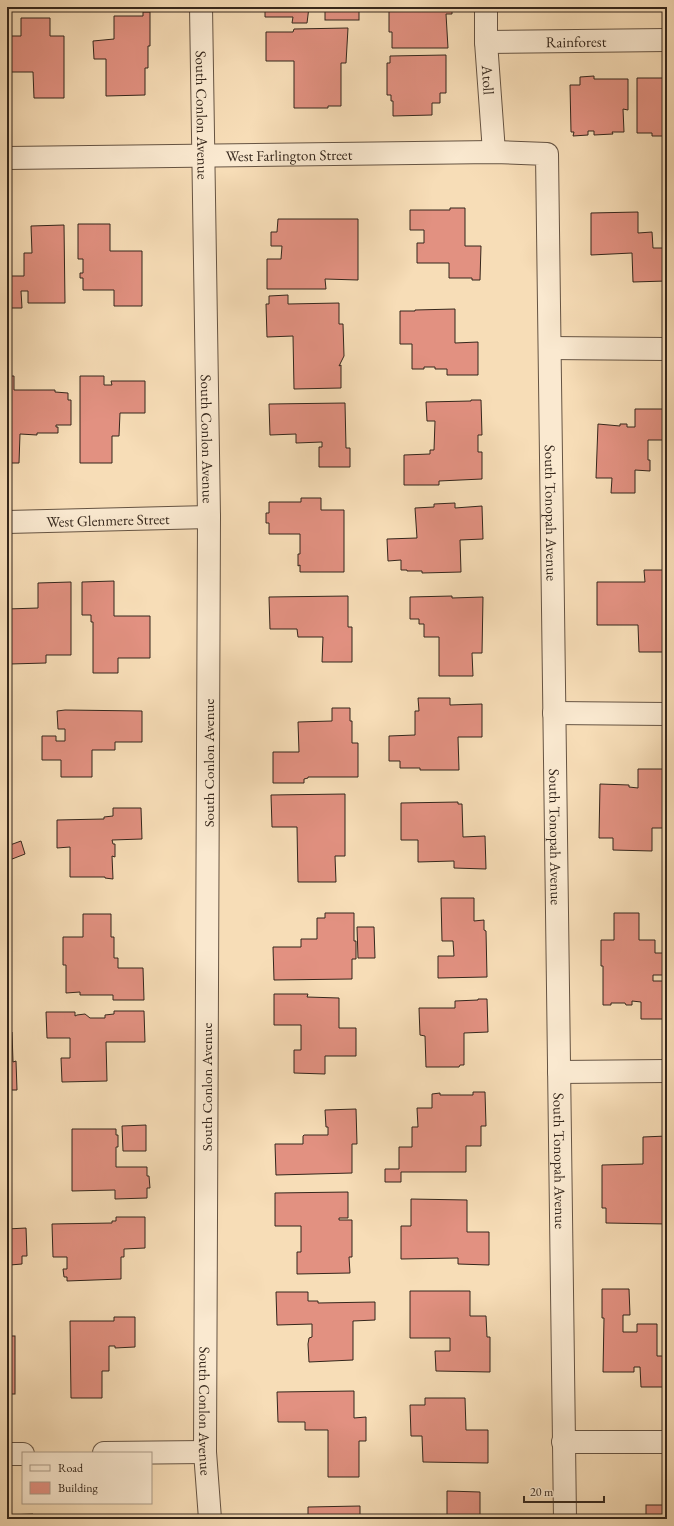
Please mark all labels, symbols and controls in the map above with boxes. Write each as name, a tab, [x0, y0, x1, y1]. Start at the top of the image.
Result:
street label: Rainforest	[546, 31, 607, 51]
street label: South Conlon Avenue	[192, 50, 213, 180]
street label: Atoll	[478, 63, 499, 96]
street label: West Farlington Street	[225, 144, 353, 165]
street label: South Conlon Avenue	[197, 374, 218, 504]
street label: South Tonopah Avenue	[541, 445, 562, 581]
street label: West Glenmere Street	[46, 508, 170, 531]
street label: South Conlon Avenue	[199, 698, 218, 827]
street label: South Tonopah Avenue	[546, 769, 566, 905]
street label: South Conlon Avenue	[197, 1022, 216, 1151]
street label: South Tonopah Avenue	[550, 1093, 571, 1229]
street label: South Conlon Avenue	[195, 1346, 216, 1476]
legend	[22, 1452, 152, 1504]
text: Road	[58, 1460, 84, 1476]
scale bar	[524, 1478, 604, 1504]
text: Building	[58, 1480, 99, 1496]
text: 20 m	[530, 1484, 554, 1500]

